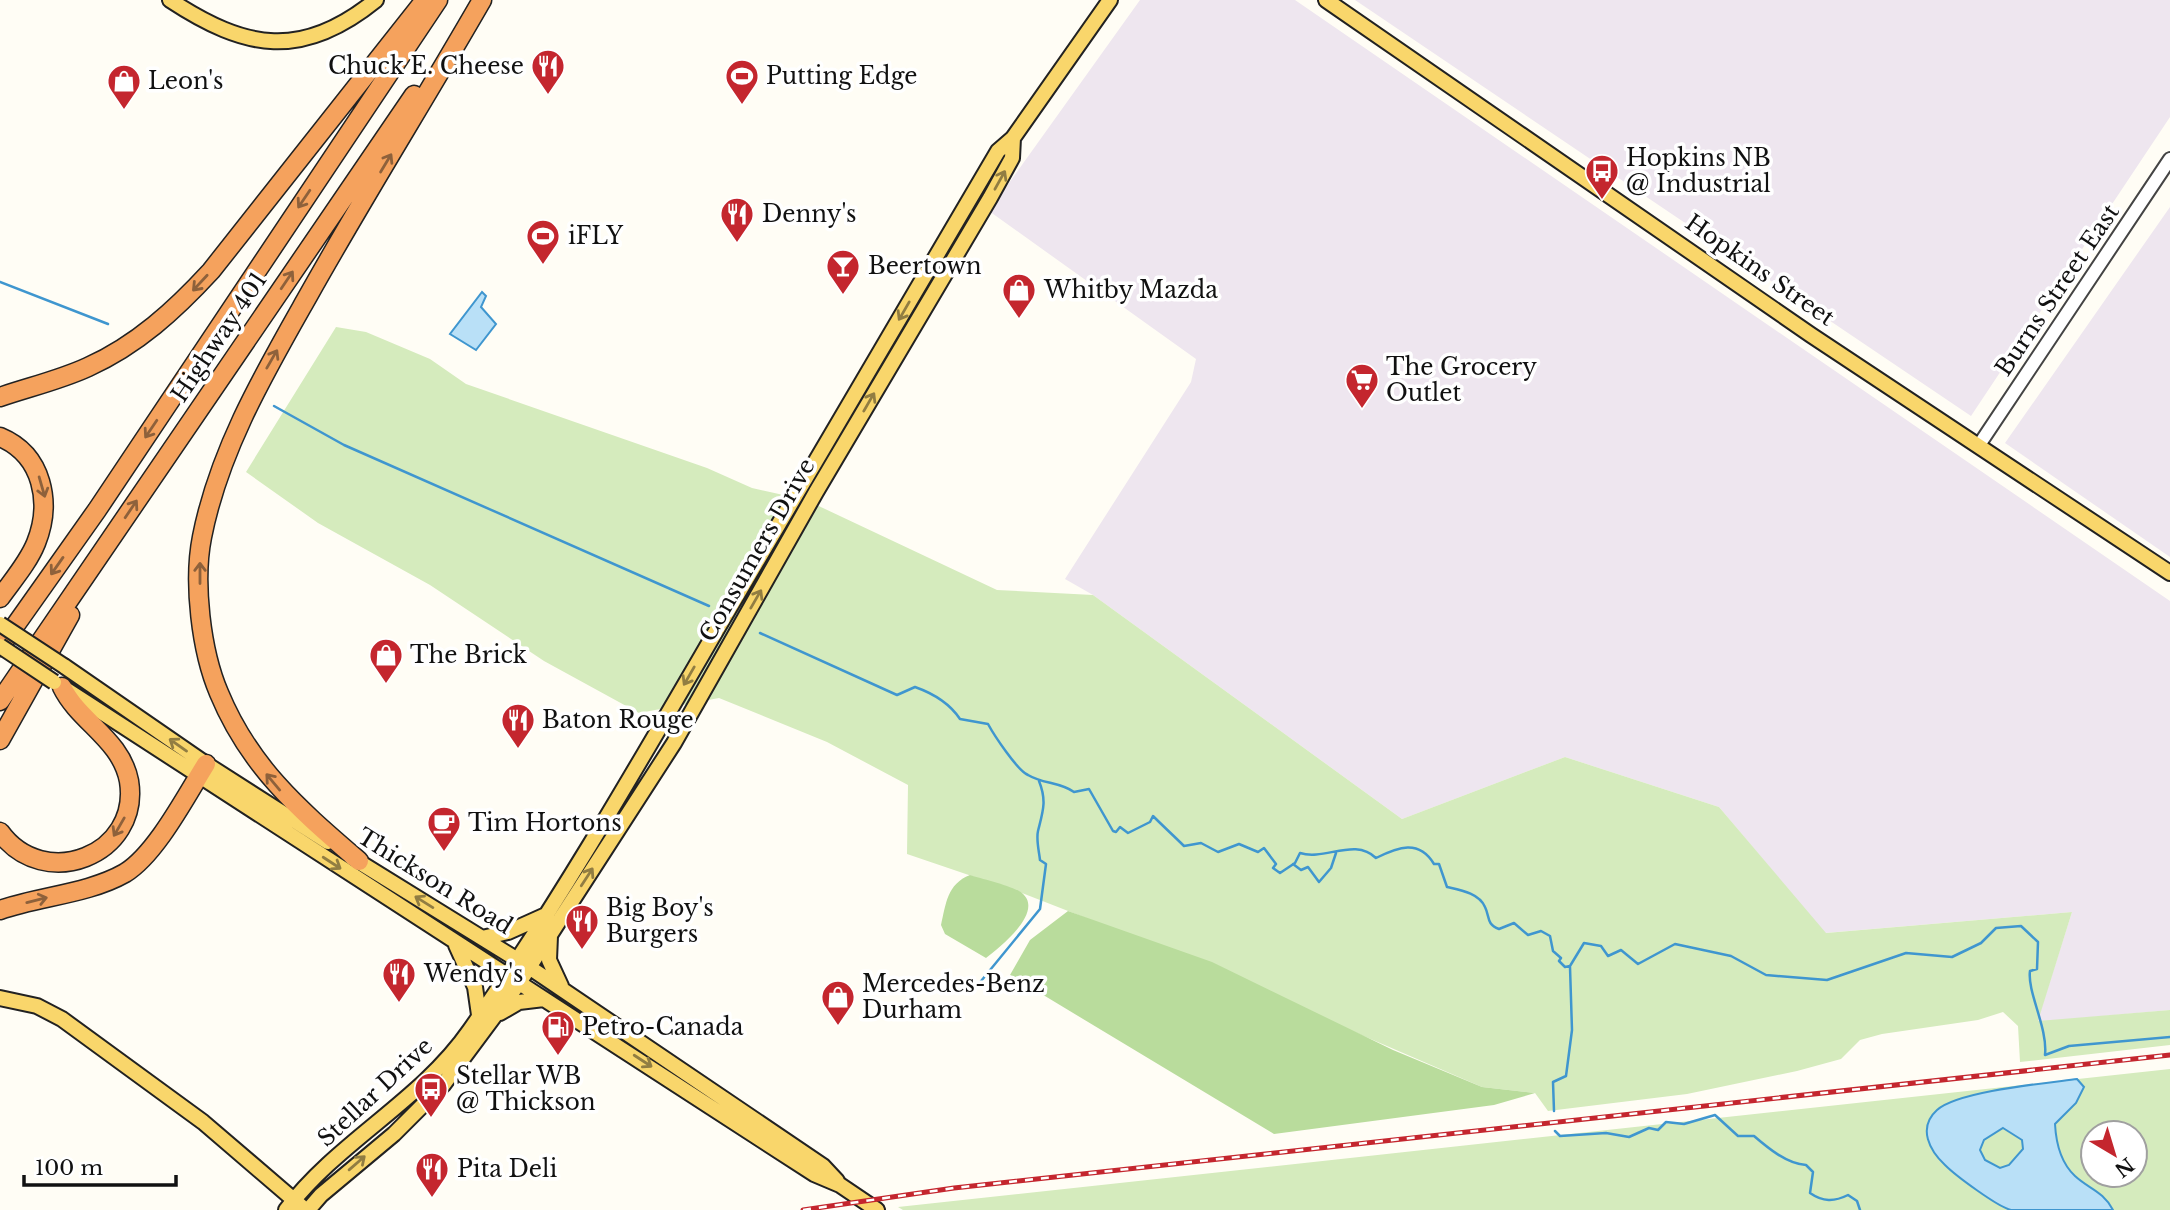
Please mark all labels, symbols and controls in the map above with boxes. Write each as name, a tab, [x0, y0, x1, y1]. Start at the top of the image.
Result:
restaurant icon: Chuck E. Cheese	[529, 47, 567, 96]
place label: Chuck E. Cheese	[328, 52, 524, 80]
sports icon: Putting Edge	[723, 57, 761, 106]
shop icon: Leon's	[105, 62, 143, 111]
place label: Putting Edge	[766, 62, 917, 90]
place label: Leon's	[148, 67, 223, 95]
place label: Hopkins NB @ Industrial	[1626, 144, 1771, 198]
bus stop icon: Hopkins NB @ Industrial	[1583, 152, 1621, 201]
one-way arrow	[379, 153, 393, 173]
one-way arrow	[993, 171, 1007, 191]
one-way arrow	[297, 189, 312, 208]
restaurant icon: Denny's	[718, 195, 756, 244]
street label: Burns Street East	[1989, 199, 2125, 381]
place label: Denny's	[762, 200, 857, 228]
street label: Hopkins Street	[1680, 208, 1840, 332]
sports icon: iFLY	[524, 217, 562, 266]
place label: iFLY	[568, 222, 623, 250]
bar icon: Beertown	[824, 247, 862, 296]
place label: Beertown	[868, 252, 982, 280]
street label: Highway 401	[165, 267, 273, 407]
one-way arrow	[280, 271, 294, 290]
shop icon: Whitby Mazda	[1000, 271, 1038, 320]
one-way arrow	[191, 275, 208, 292]
place label: Whitby Mazda	[1043, 276, 1218, 304]
one-way arrow	[896, 301, 910, 321]
one-way arrow	[265, 350, 279, 370]
place label: The Grocery Outlet	[1386, 353, 1537, 407]
supermarket icon: The Grocery Outlet	[1343, 361, 1381, 410]
one-way arrow	[862, 392, 876, 412]
one-way arrow	[143, 419, 158, 438]
street label: Consumers Drive	[693, 453, 821, 647]
one-way arrow	[36, 475, 49, 497]
one-way arrow	[125, 499, 139, 519]
one-way arrow	[50, 556, 64, 575]
one-way arrow	[193, 561, 207, 584]
one-way arrow	[749, 589, 763, 609]
shop icon: The Brick	[367, 636, 405, 685]
place label: The Brick	[410, 641, 528, 669]
one-way arrow	[682, 666, 696, 686]
restaurant icon: Baton Rouge	[499, 701, 537, 750]
place label: Baton Rouge	[542, 706, 694, 734]
one-way arrow	[169, 738, 188, 752]
one-way arrow	[265, 774, 281, 792]
cafe icon: Tim Hortons	[425, 804, 463, 853]
place label: Tim Hortons	[468, 809, 622, 837]
one-way arrow	[112, 817, 126, 837]
street label: Thickson Road	[352, 822, 518, 940]
one-way arrow	[322, 857, 342, 871]
one-way arrow	[581, 868, 595, 888]
one-way arrow	[25, 893, 47, 906]
one-way arrow	[415, 894, 434, 909]
place label: Big Boy's Burgers	[606, 894, 714, 948]
restaurant icon: Big Boy's Burgers	[563, 902, 601, 951]
restaurant icon: Wendy's	[380, 955, 418, 1004]
place label: Wendy's	[423, 960, 523, 988]
place label: Mercedes-Benz Durham	[862, 970, 1045, 1024]
shop icon: Mercedes-Benz Durham	[819, 978, 857, 1027]
fuel station icon: Petro-Canada	[539, 1008, 577, 1057]
place label: Petro-Canada	[582, 1013, 744, 1041]
street label: Stellar Drive	[312, 1032, 438, 1152]
one-way arrow	[633, 1055, 653, 1069]
place label: Stellar WB @ Thickson	[456, 1062, 596, 1116]
bus stop icon: Stellar WB @ Thickson	[412, 1070, 450, 1119]
north arrow	[2079, 1119, 2149, 1189]
scale bar	[24, 1144, 177, 1188]
restaurant icon: Pita Deli	[413, 1150, 451, 1199]
text: N	[2110, 1152, 2138, 1182]
text: 100 m	[35, 1155, 103, 1181]
one-way arrow	[348, 1155, 366, 1171]
place label: Pita Deli	[457, 1155, 557, 1183]

